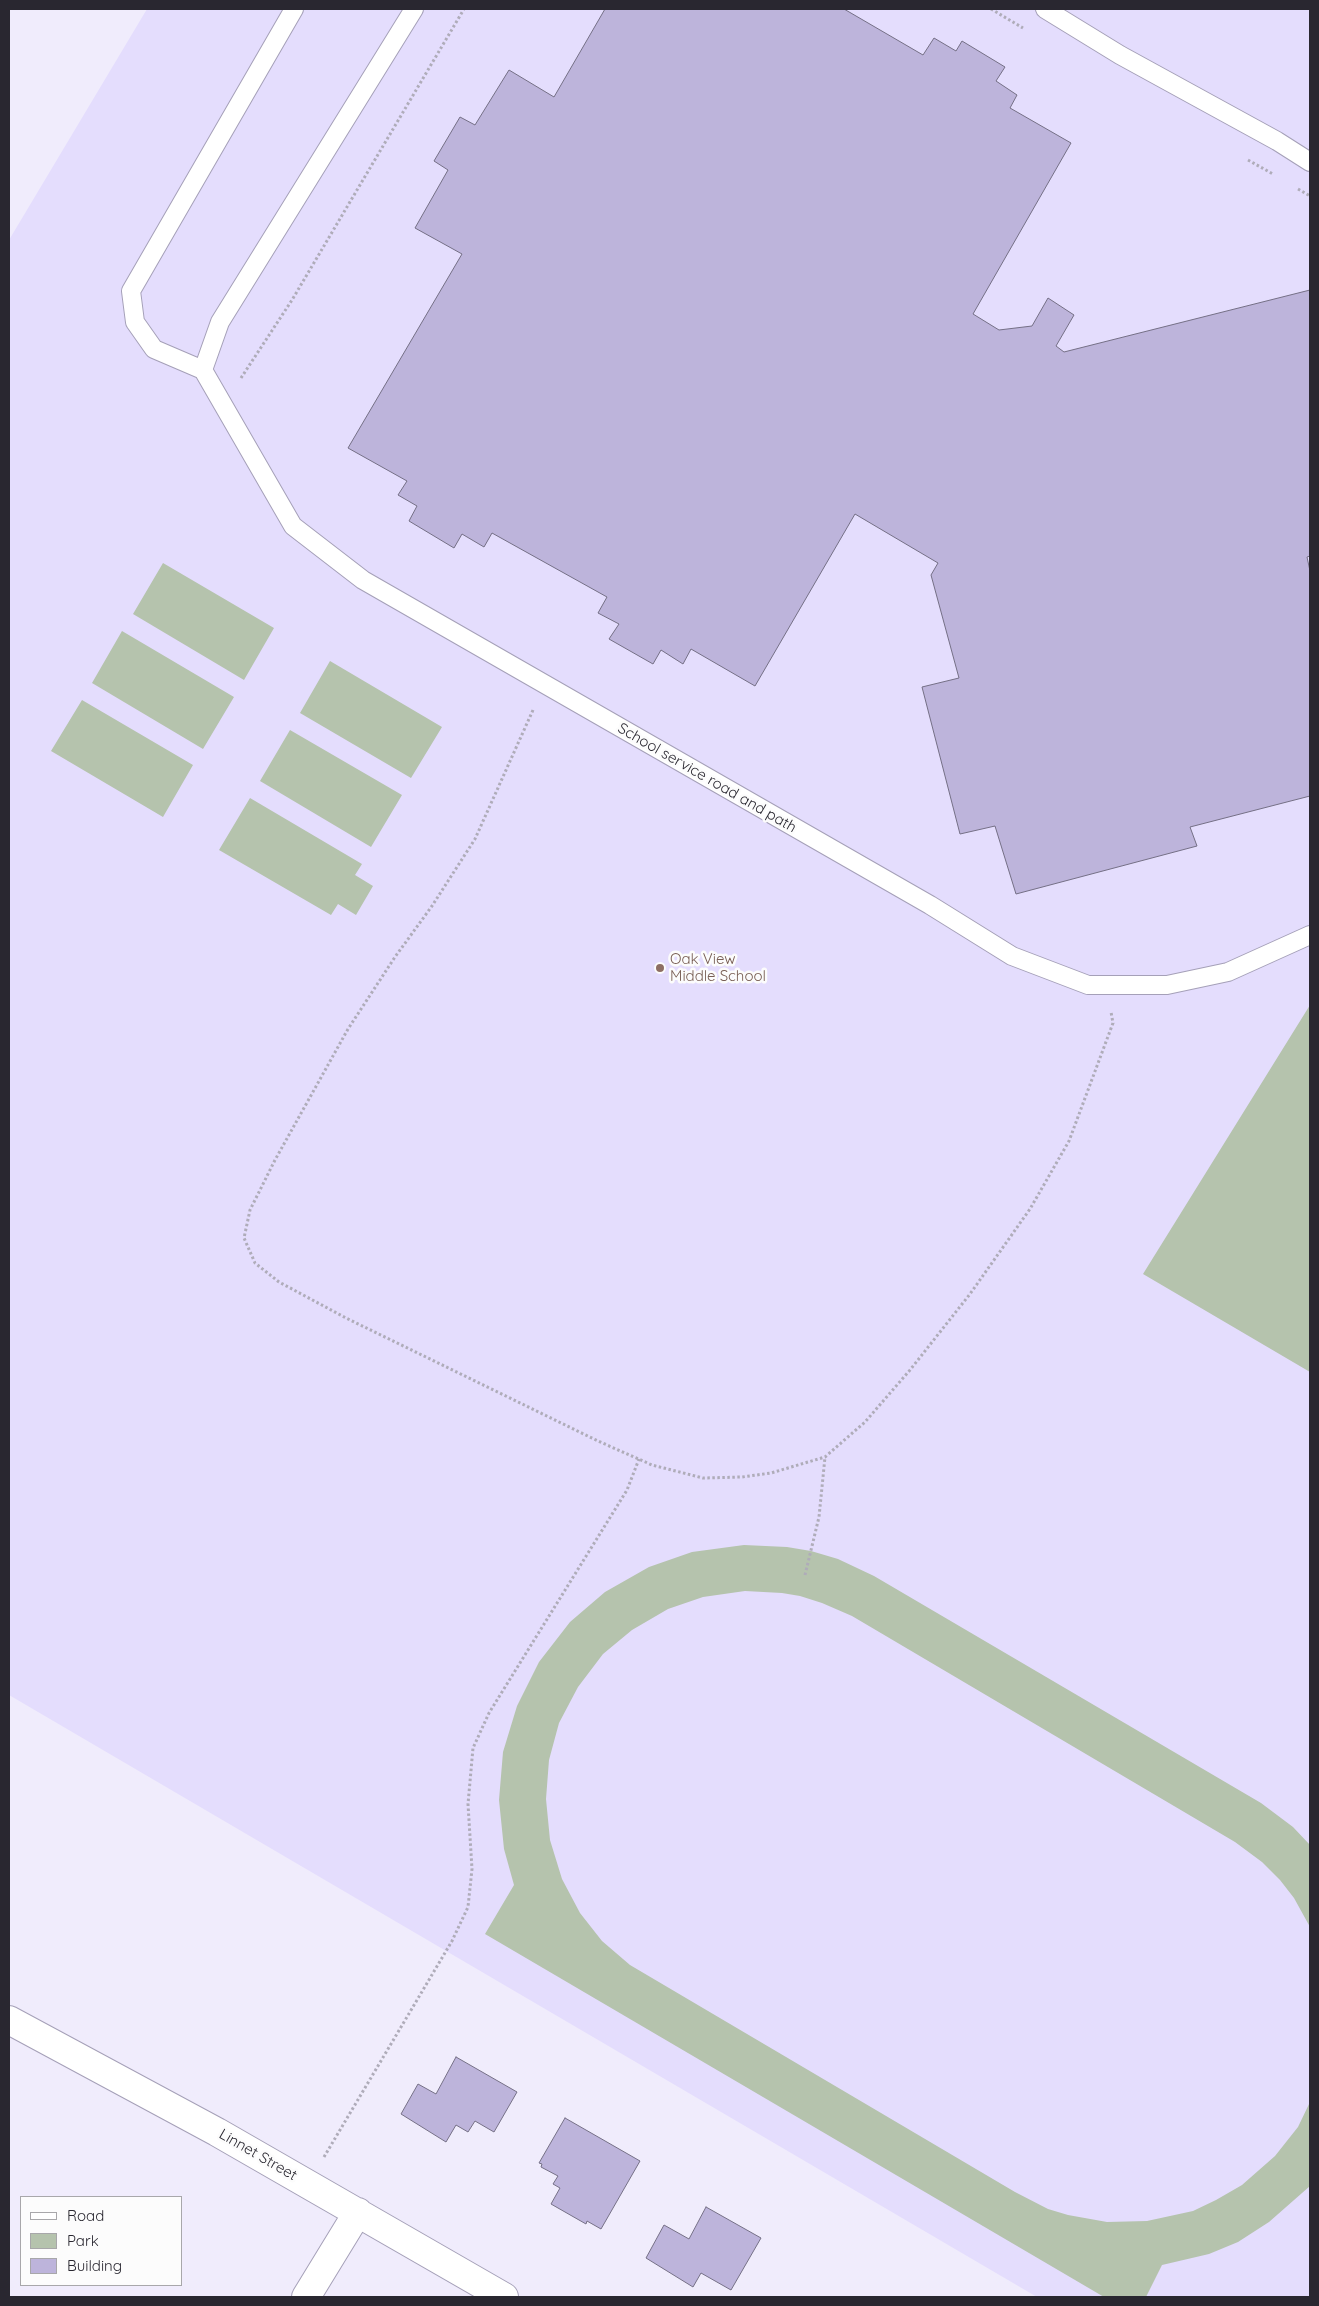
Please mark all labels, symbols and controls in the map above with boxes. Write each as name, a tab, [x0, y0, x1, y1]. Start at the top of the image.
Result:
street label: School service road and path	[614, 719, 800, 837]
place label: Oak View Middle School	[670, 950, 766, 985]
marker: Oak View Middle School	[654, 962, 666, 974]
street label: Linnet Street	[216, 2125, 300, 2185]
legend	[20, 2196, 182, 2286]
text: Road	[67, 2206, 104, 2225]
text: Park	[67, 2231, 99, 2250]
text: Building	[67, 2256, 122, 2275]

